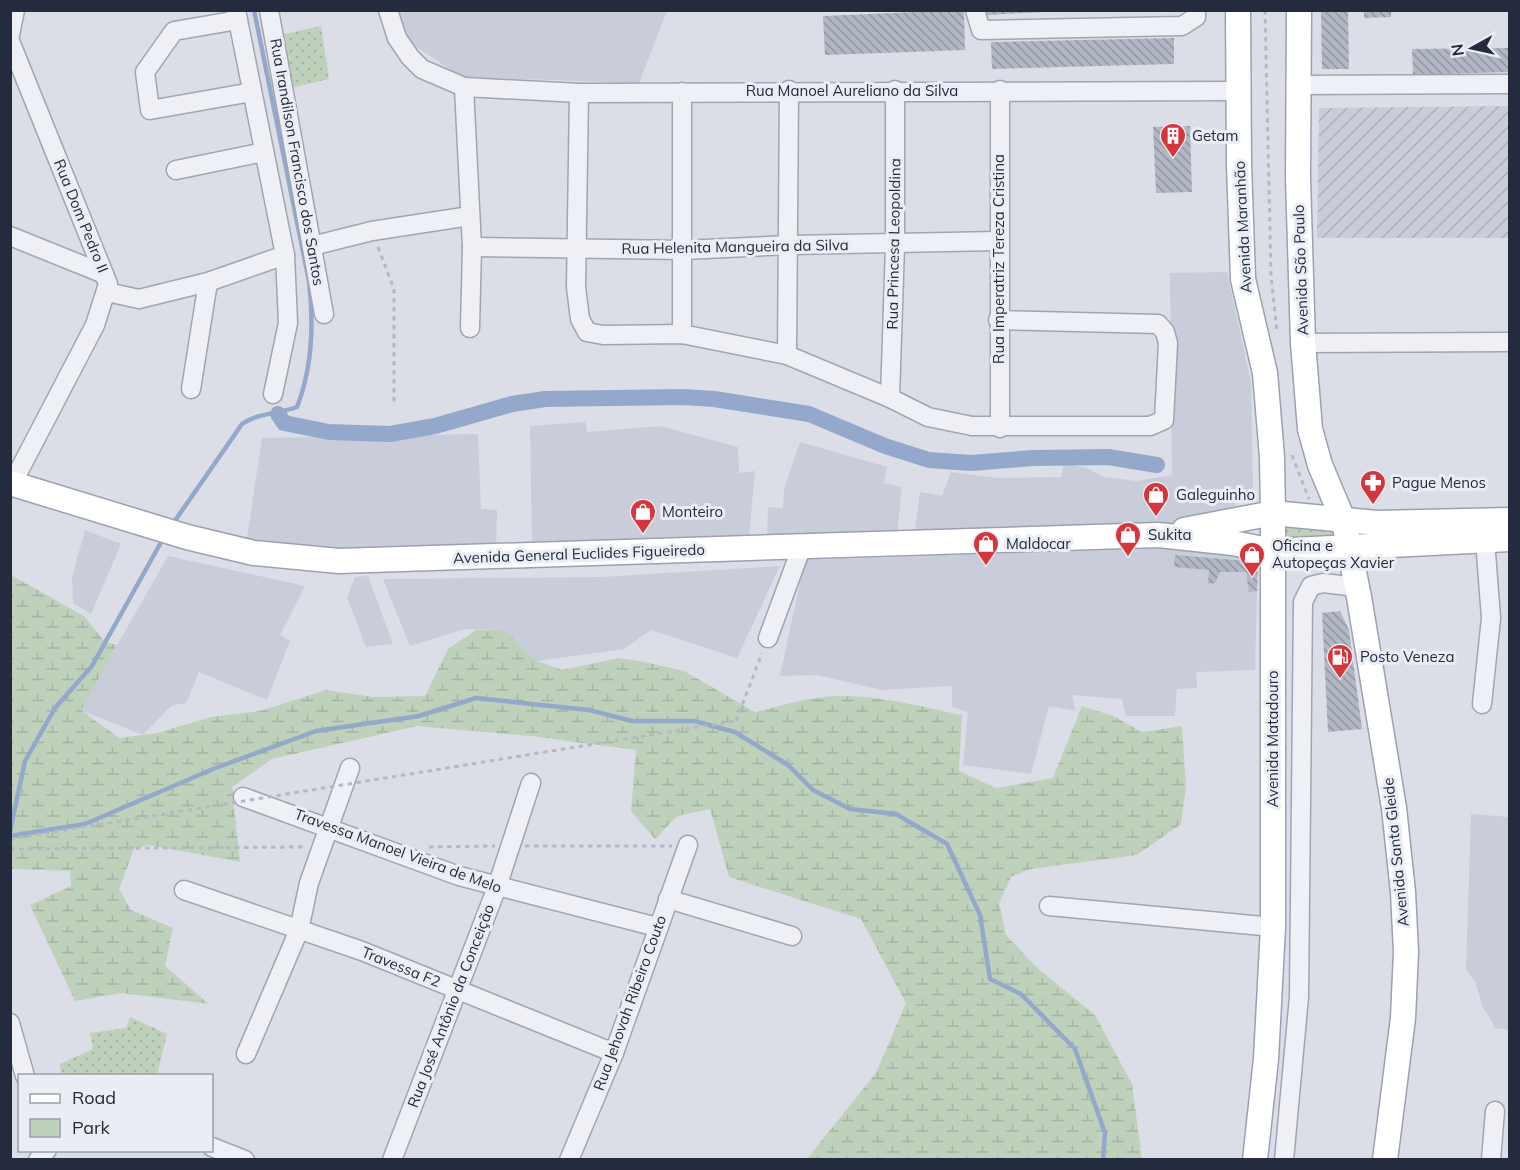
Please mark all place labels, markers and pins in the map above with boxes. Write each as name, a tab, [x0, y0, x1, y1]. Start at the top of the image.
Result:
building icon: Getam	[1158, 121, 1188, 159]
place label: Getam	[1192, 126, 1239, 145]
pharmacy icon: Pague Menos	[1358, 468, 1388, 506]
place label: Pague Menos	[1392, 473, 1486, 492]
shop icon: Galeguinho	[1141, 480, 1171, 518]
place label: Galeguinho	[1176, 485, 1255, 504]
shop icon: Monteiro	[628, 497, 658, 535]
place label: Monteiro	[662, 502, 723, 521]
shop icon: Sukita	[1113, 520, 1143, 558]
place label: Sukita	[1148, 525, 1192, 544]
shop icon: Maldocar	[971, 529, 1001, 567]
place label: Maldocar	[1006, 534, 1071, 553]
place label: Oficina e Autopeças Xavier	[1272, 536, 1395, 572]
shop icon: Oficina e Autopeças Xavier	[1237, 540, 1267, 578]
fuel station icon: Posto Veneza	[1325, 642, 1355, 680]
place label: Posto Veneza	[1360, 647, 1454, 666]

